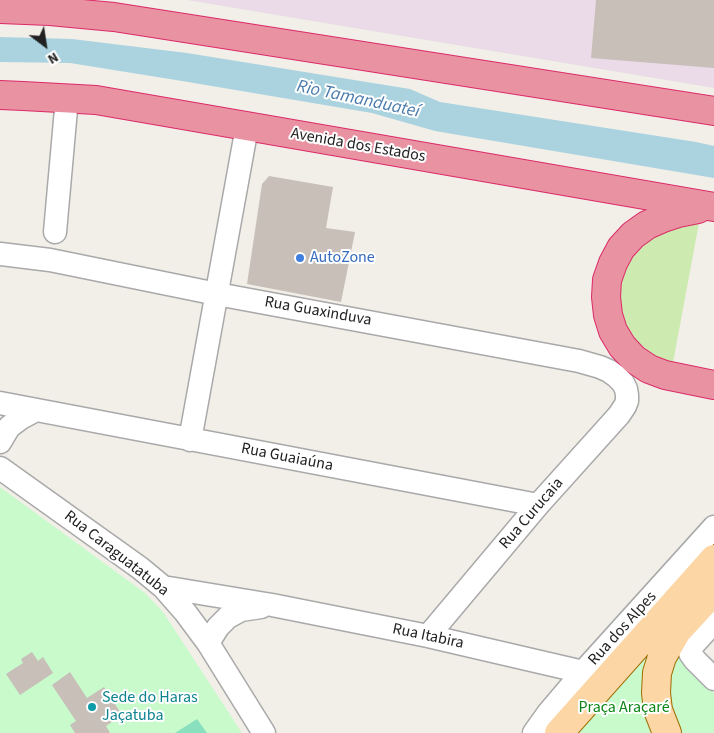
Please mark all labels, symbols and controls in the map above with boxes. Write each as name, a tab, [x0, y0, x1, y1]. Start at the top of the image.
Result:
north arrow	[20, 20, 70, 70]
text: N	[44, 47, 62, 69]
water label: Rio Tamanduateí	[294, 76, 422, 124]
street label: Avenida dos Estados	[289, 125, 427, 167]
place label: AutoZone	[310, 248, 375, 268]
marker: AutoZone	[294, 252, 306, 264]
street label: Rua Guaxinduva	[263, 293, 373, 331]
street label: Rua Guaiaúna	[239, 440, 335, 476]
street label: Rua Curucaia	[496, 474, 568, 554]
street label: Rua Caraguatatuba	[60, 507, 172, 601]
street label: Rua dos Alpes	[585, 588, 661, 670]
street label: Rua Itabira	[391, 620, 465, 654]
place label: Sede do Haras Jaçatuba	[102, 688, 198, 726]
park label: Praça Araçaré	[578, 698, 670, 718]
marker: Sede do Haras Jaçatuba	[86, 701, 98, 713]

